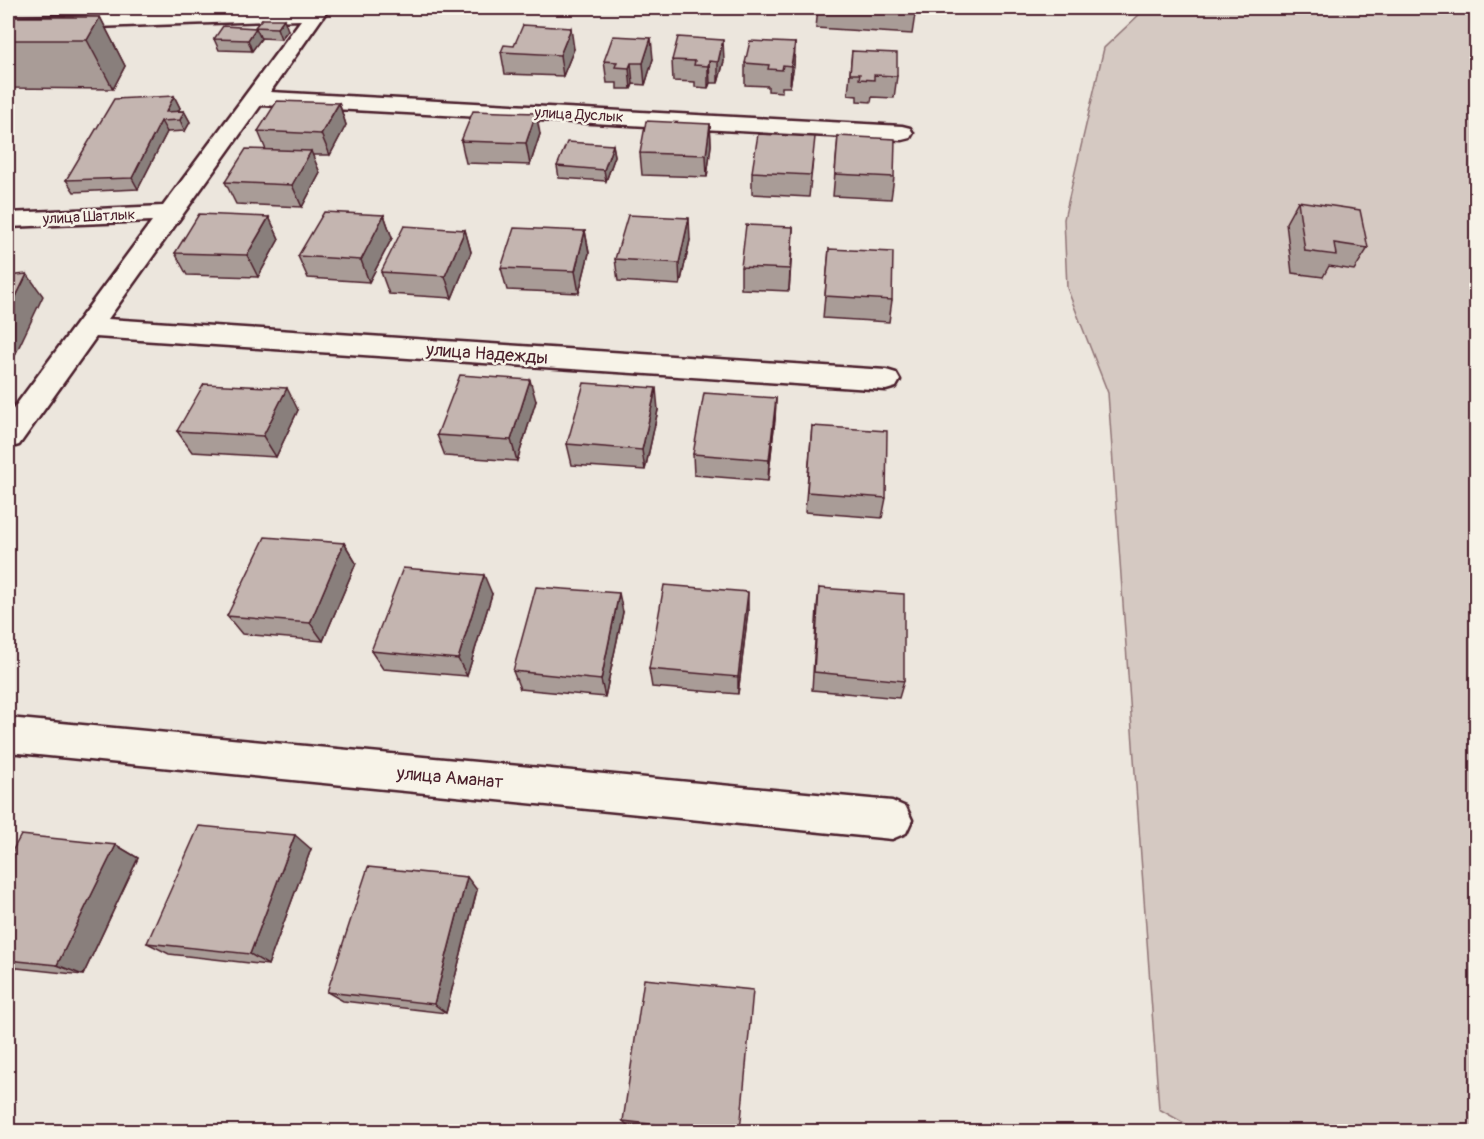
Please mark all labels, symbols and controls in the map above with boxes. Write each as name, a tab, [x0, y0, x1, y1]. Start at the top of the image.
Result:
street label: улица Дуслык	[533, 103, 624, 127]
street label: улица Шатлык	[41, 205, 136, 229]
street label: улица Надежды	[424, 338, 549, 370]
street label: улица Аманат	[395, 762, 504, 794]

